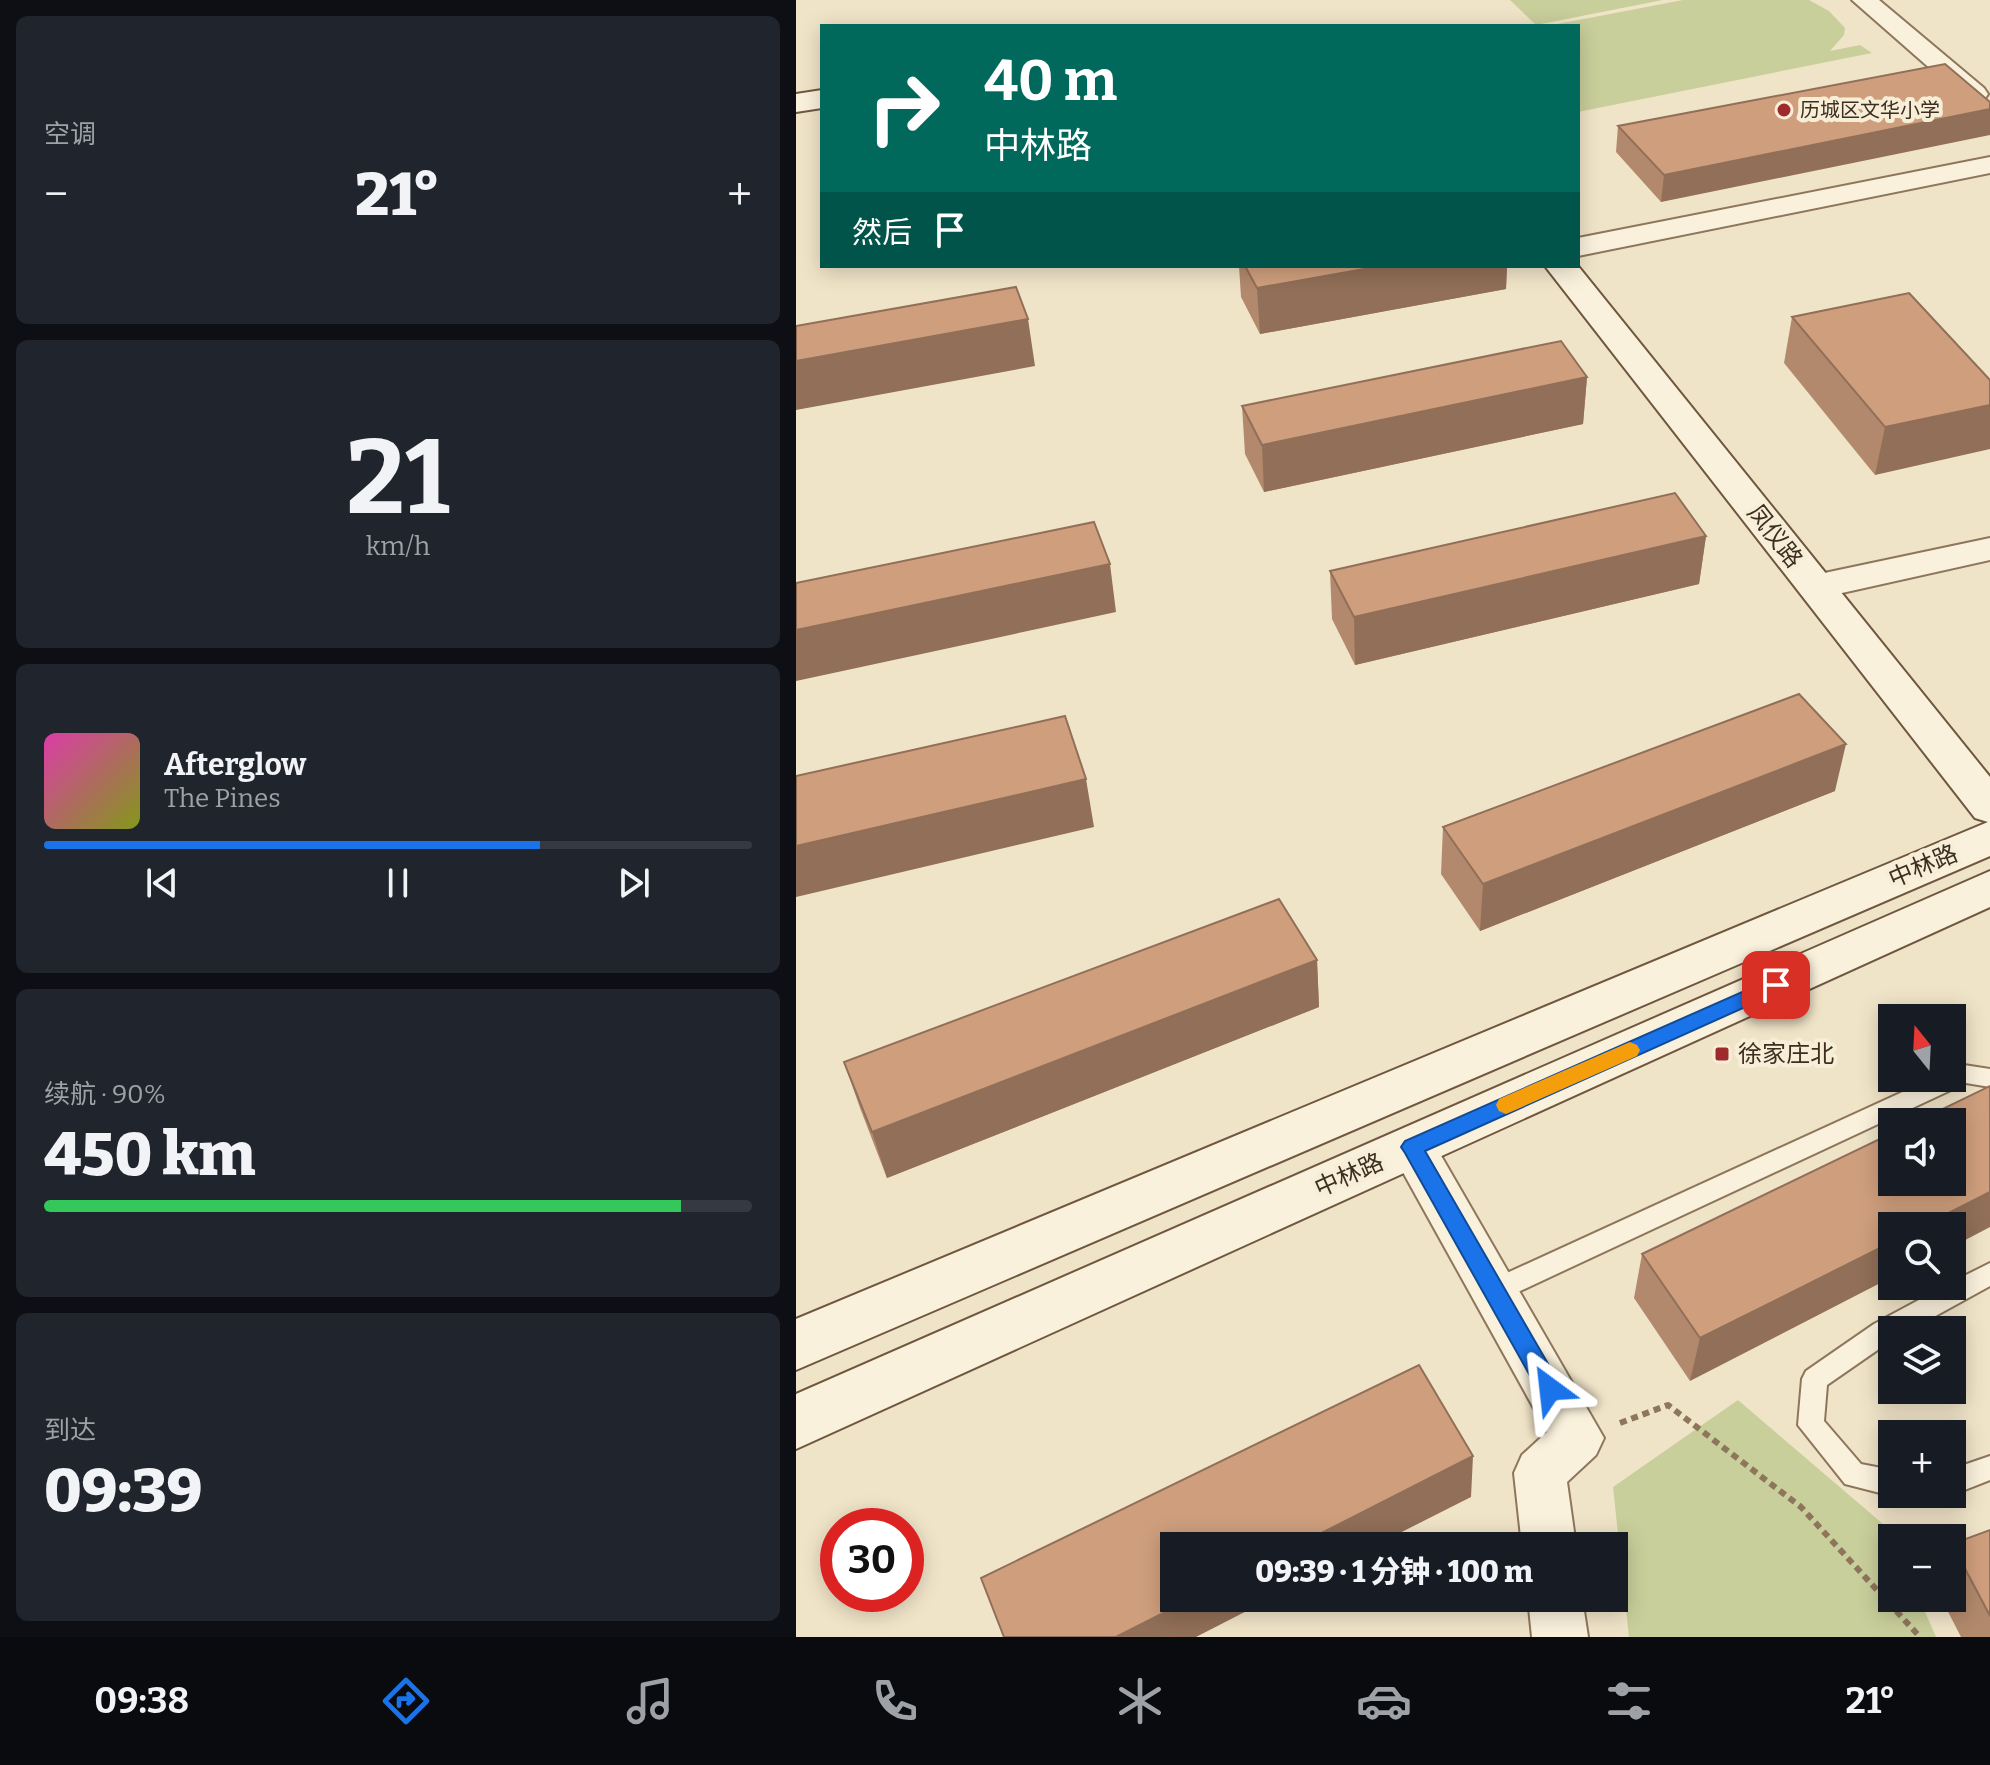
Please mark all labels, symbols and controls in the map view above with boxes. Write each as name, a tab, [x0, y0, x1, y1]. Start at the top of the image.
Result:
text: 40 m	[984, 48, 1117, 115]
icon: right	[852, 56, 956, 160]
place label: 历城区文华小学	[1800, 98, 1940, 122]
marker: 历城区文华小学	[1775, 101, 1793, 119]
text: 空调	[44, 119, 96, 150]
text: 中林路	[984, 124, 1092, 168]
text: 21°	[355, 159, 440, 231]
text: −	[44, 168, 68, 221]
text: +	[727, 168, 752, 221]
icon: arrive	[928, 208, 972, 252]
text: 然后	[852, 215, 912, 251]
text: 21	[346, 416, 450, 541]
street label: 凤仪路	[1742, 499, 1808, 573]
text: km/h	[366, 531, 430, 562]
text: Afterglow	[164, 747, 306, 783]
text: The Pines	[164, 783, 281, 814]
street label: 中林路	[1884, 839, 1962, 893]
icon: previous	[140, 861, 184, 905]
icon: pause	[376, 861, 420, 905]
icon: next	[612, 861, 656, 905]
pin	[1742, 951, 1810, 1019]
icon: arrive	[1754, 963, 1798, 1007]
north arrow	[1878, 1004, 1966, 1092]
map controls	[1878, 1004, 1966, 1612]
place label: 徐家庄北	[1738, 1040, 1834, 1068]
marker: 徐家庄北	[1713, 1045, 1731, 1063]
text: 续航 · 90%	[44, 1079, 166, 1110]
button: sound	[1878, 1108, 1966, 1196]
text: 450 km	[44, 1119, 255, 1191]
street label: 中林路	[1310, 1148, 1388, 1202]
button: search	[1878, 1212, 1966, 1300]
button: layers	[1878, 1316, 1966, 1404]
position arrow	[1508, 1347, 1592, 1431]
text: 到达	[44, 1415, 96, 1446]
button: +	[1878, 1420, 1966, 1508]
text: 09:39	[44, 1455, 202, 1527]
speed limit sign: 30	[820, 1508, 924, 1612]
button: −	[1878, 1524, 1966, 1612]
text: 09:39 · 1 分钟 · 100 m	[1255, 1554, 1533, 1590]
icon: directions	[378, 1673, 434, 1729]
icon: music	[622, 1673, 678, 1729]
icon: phone	[867, 1673, 923, 1729]
icon: climate	[1112, 1673, 1168, 1729]
icon: car	[1356, 1673, 1412, 1729]
icon: filters	[1601, 1673, 1657, 1729]
text: 09:38	[94, 1679, 189, 1723]
text: 21°	[1845, 1679, 1896, 1723]

